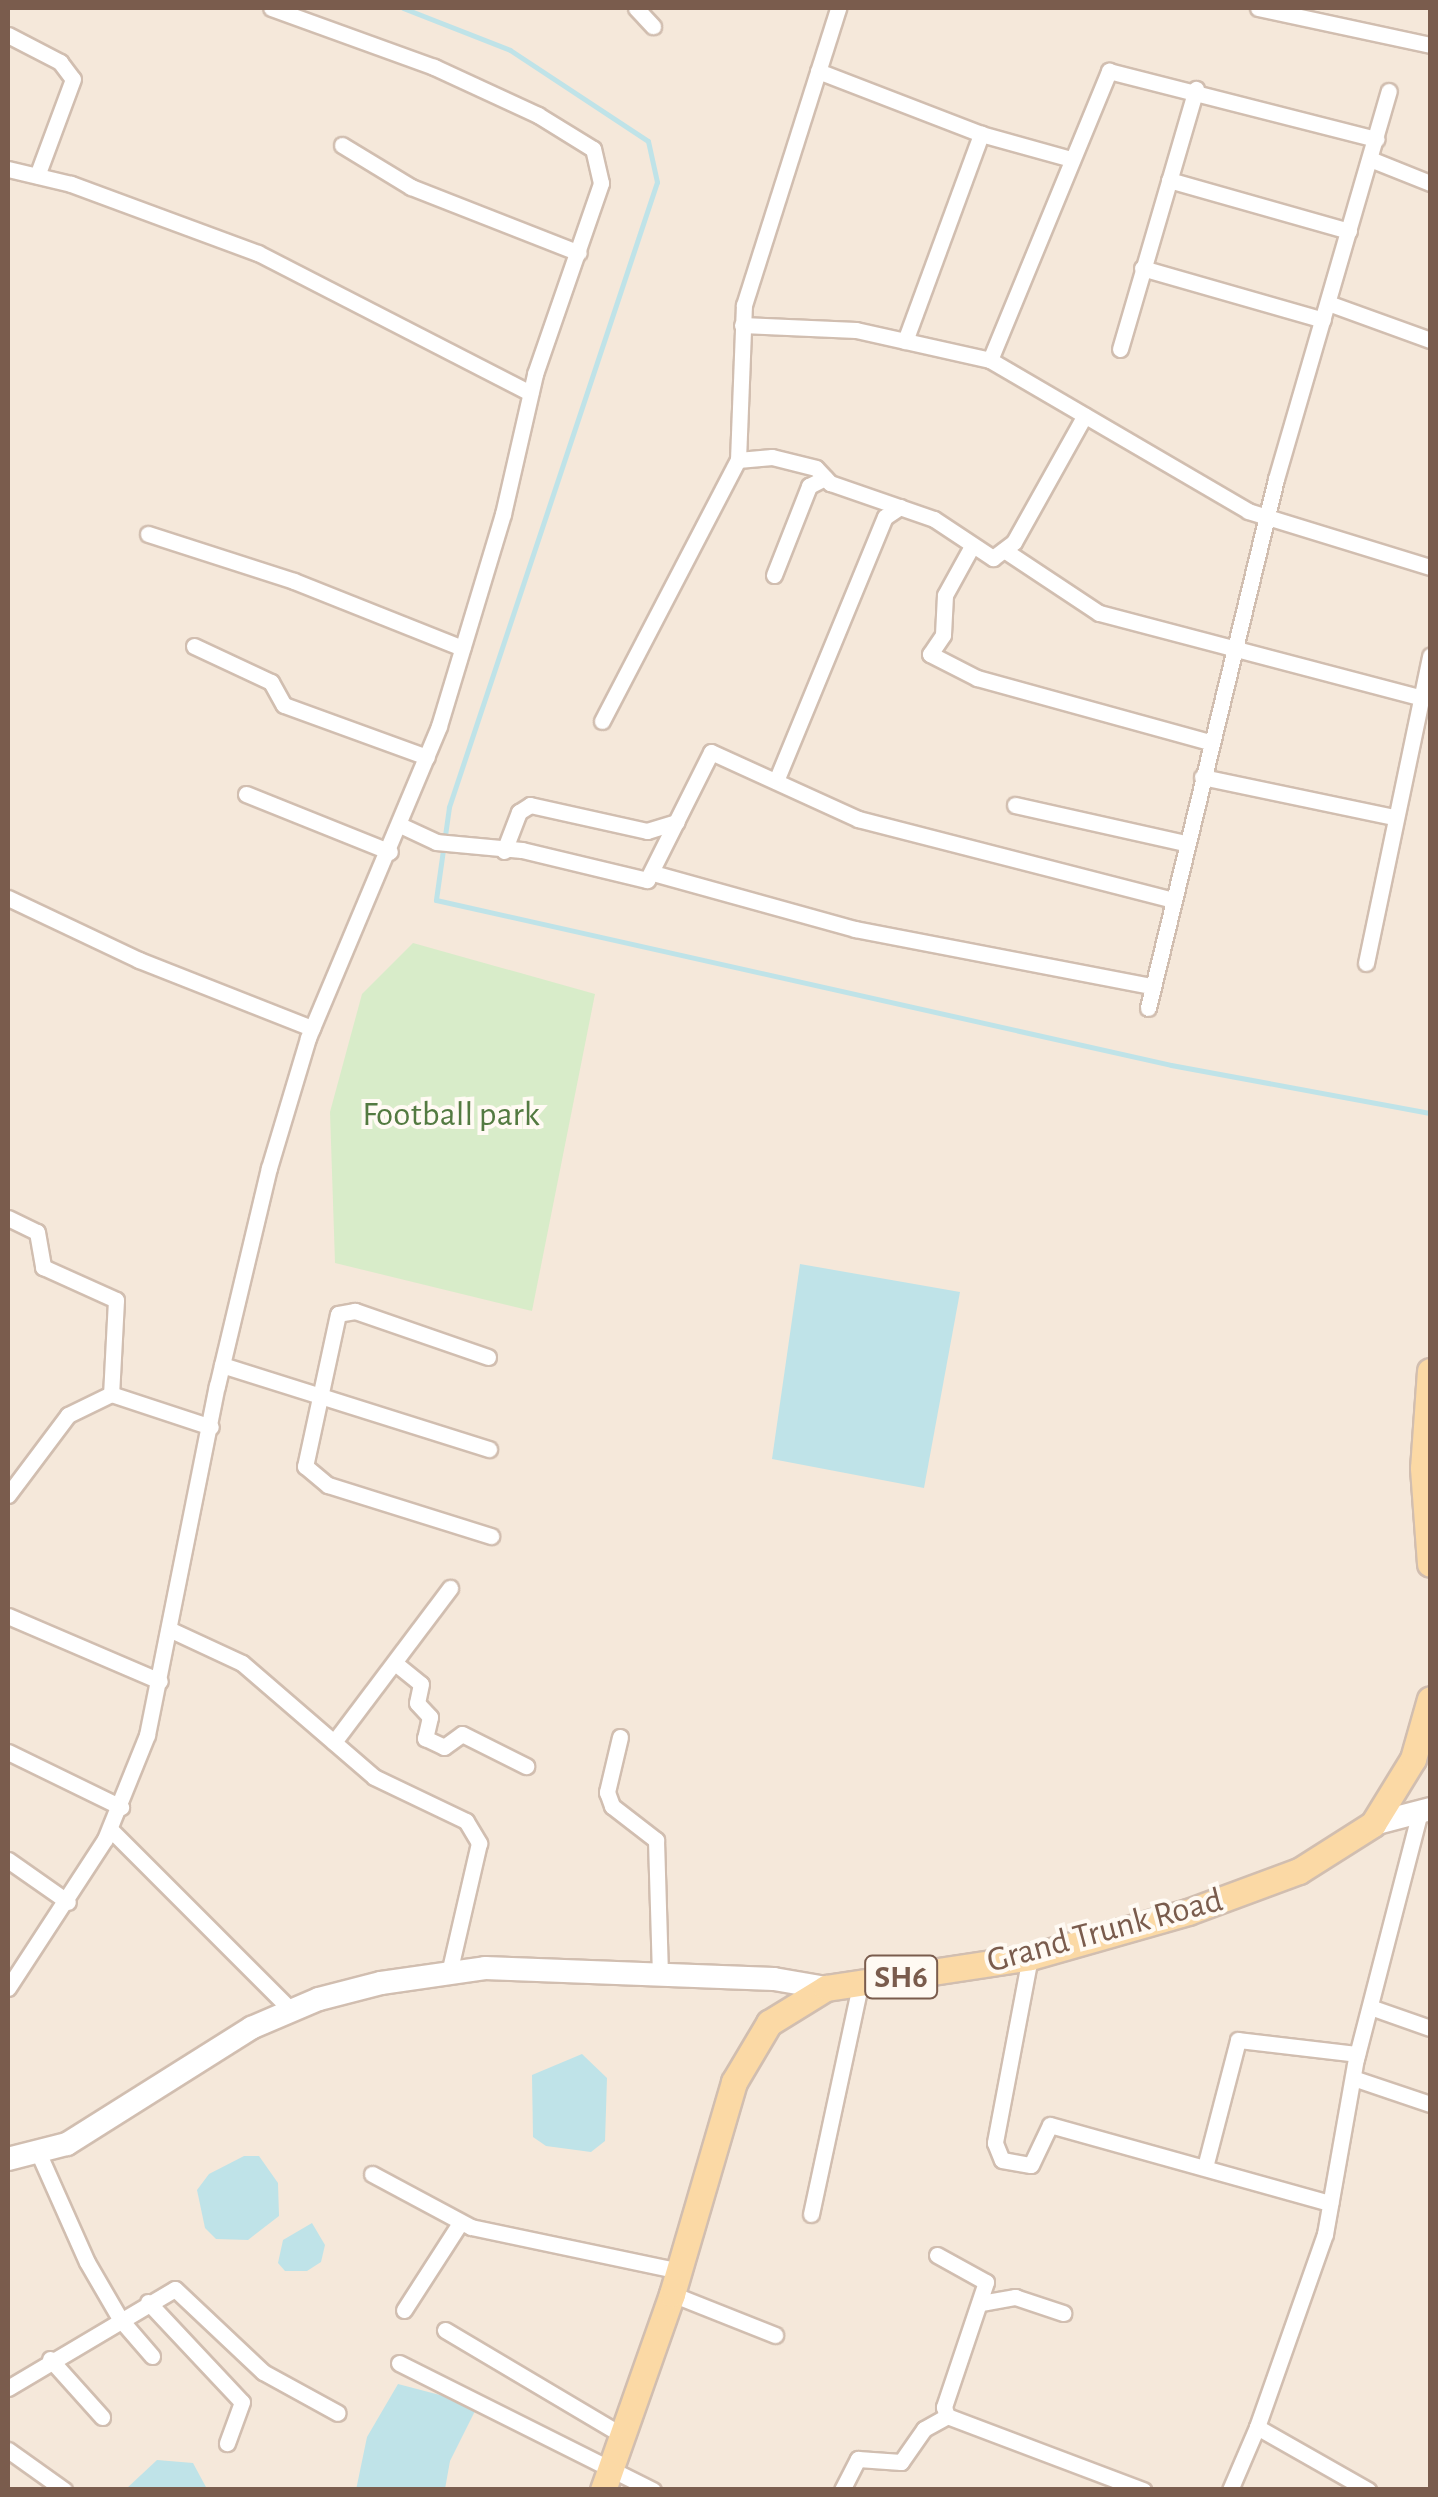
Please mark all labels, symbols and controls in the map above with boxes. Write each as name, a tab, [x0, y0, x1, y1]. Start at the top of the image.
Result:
park label: Football park	[362, 1094, 540, 1136]
street label: Grand Trunk Road	[983, 1879, 1227, 1983]
road number: SH6	[864, 1950, 938, 2004]

